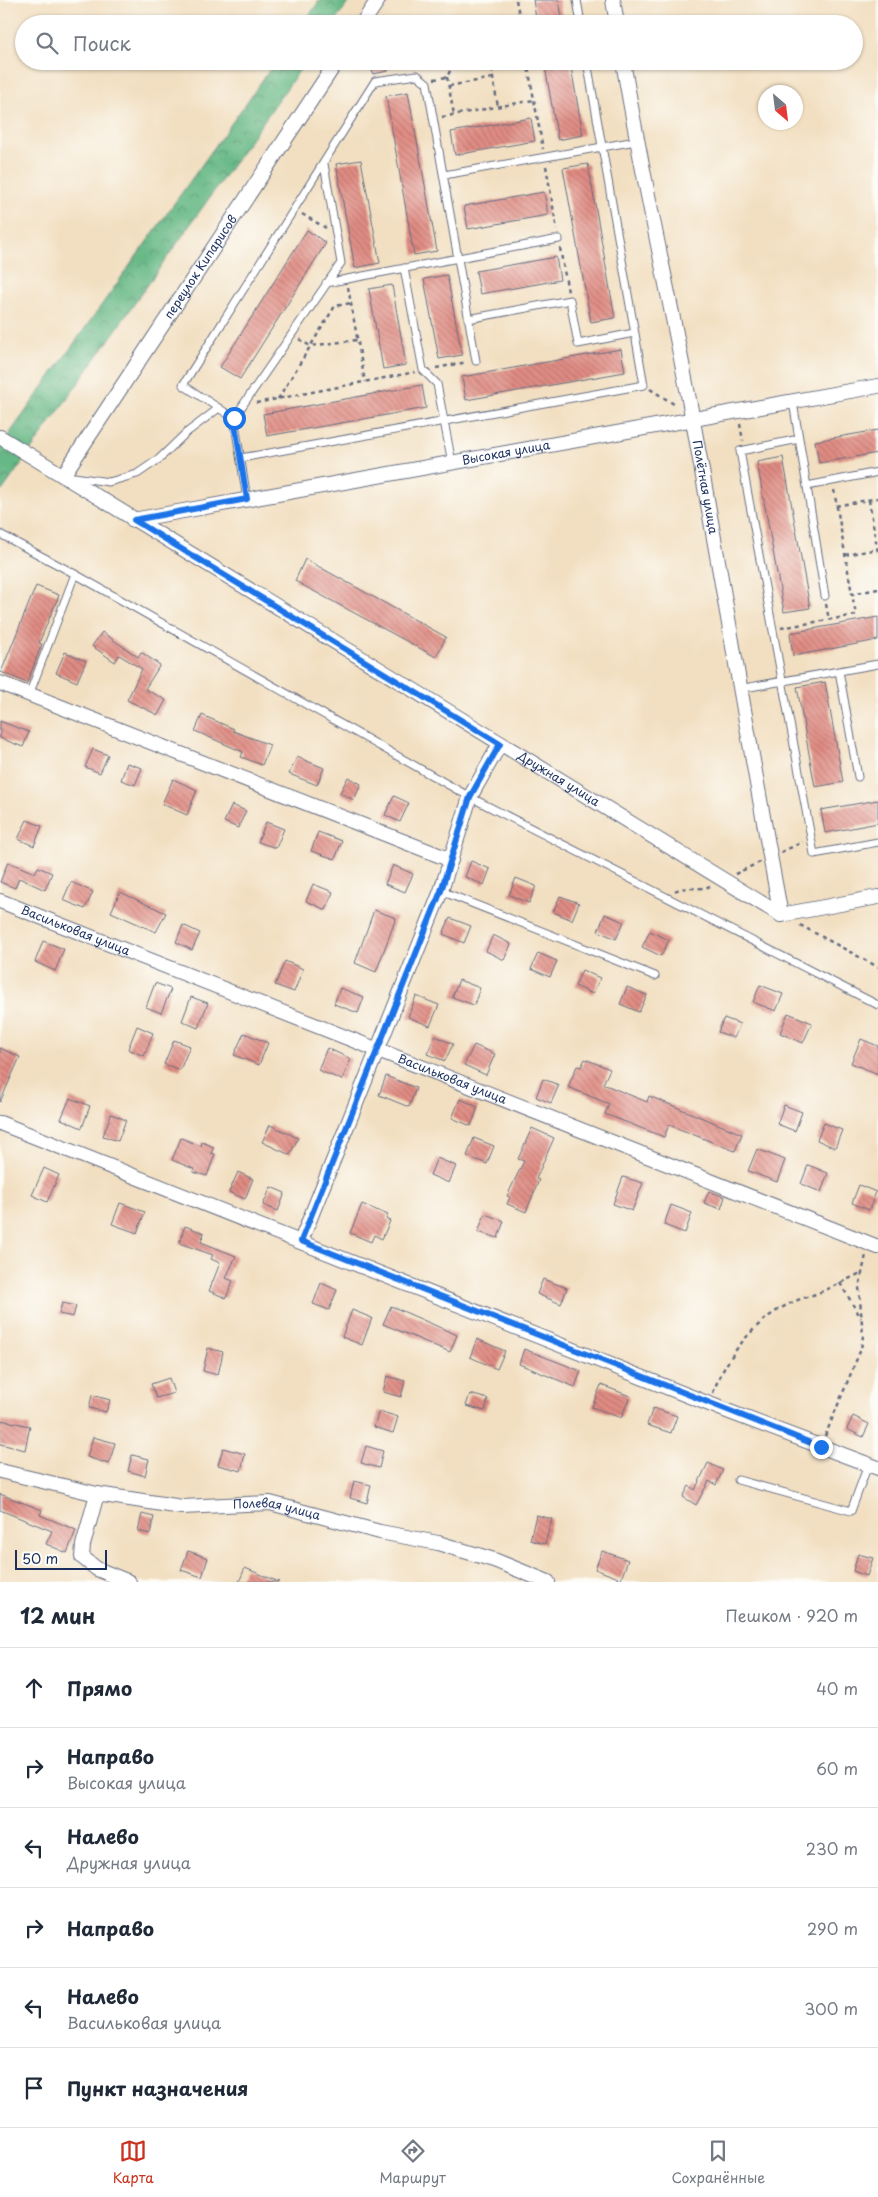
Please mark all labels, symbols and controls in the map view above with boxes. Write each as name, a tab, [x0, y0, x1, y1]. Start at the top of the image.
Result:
search box	[15, 15, 863, 70]
icon: search	[33, 29, 61, 57]
text: Поиск	[73, 29, 131, 57]
north arrow	[758, 85, 803, 130]
street label: переулок Кипарисов	[159, 211, 241, 322]
route start	[223, 407, 246, 430]
street label: Высокая улица	[460, 435, 552, 469]
street label: Полётная улица	[689, 439, 723, 536]
street label: Дружная улица	[514, 746, 604, 810]
street label: Васильковая улица	[19, 900, 133, 960]
street label: Васильковая улица	[395, 1049, 510, 1108]
route end	[810, 1436, 833, 1459]
street label: Полевая улица	[232, 1493, 323, 1524]
scale bar	[15, 1547, 108, 1570]
text: 50 m	[22, 1548, 58, 1569]
text: 12 мин	[20, 1599, 95, 1631]
text: Пешком · 920 m	[726, 1603, 858, 1627]
icon: ahead	[20, 1674, 48, 1702]
text: Прямо	[67, 1674, 132, 1702]
text: 40 m	[816, 1676, 858, 1700]
text: Направо	[67, 1742, 154, 1770]
icon: right	[20, 1754, 48, 1782]
text: 60 m	[816, 1756, 858, 1780]
text: Высокая улица	[67, 1770, 186, 1794]
text: Налево	[67, 1822, 139, 1850]
icon: left	[20, 1834, 48, 1862]
text: 230 m	[806, 1836, 858, 1860]
text: Дружная улица	[67, 1850, 191, 1874]
icon: right	[20, 1914, 48, 1942]
text: Направо	[67, 1914, 154, 1942]
text: 290 m	[807, 1916, 858, 1940]
text: Налево	[67, 1982, 139, 2010]
icon: left	[20, 1994, 48, 2022]
text: 300 m	[804, 1996, 858, 2020]
text: Васильковая улица	[67, 2010, 221, 2034]
icon: arrive	[20, 2074, 48, 2102]
text: Пункт назначения	[67, 2074, 248, 2102]
tab: Карта	[113, 2137, 154, 2188]
tab: Маршрут	[380, 2137, 446, 2188]
tab: Сохранённые	[672, 2137, 765, 2188]

